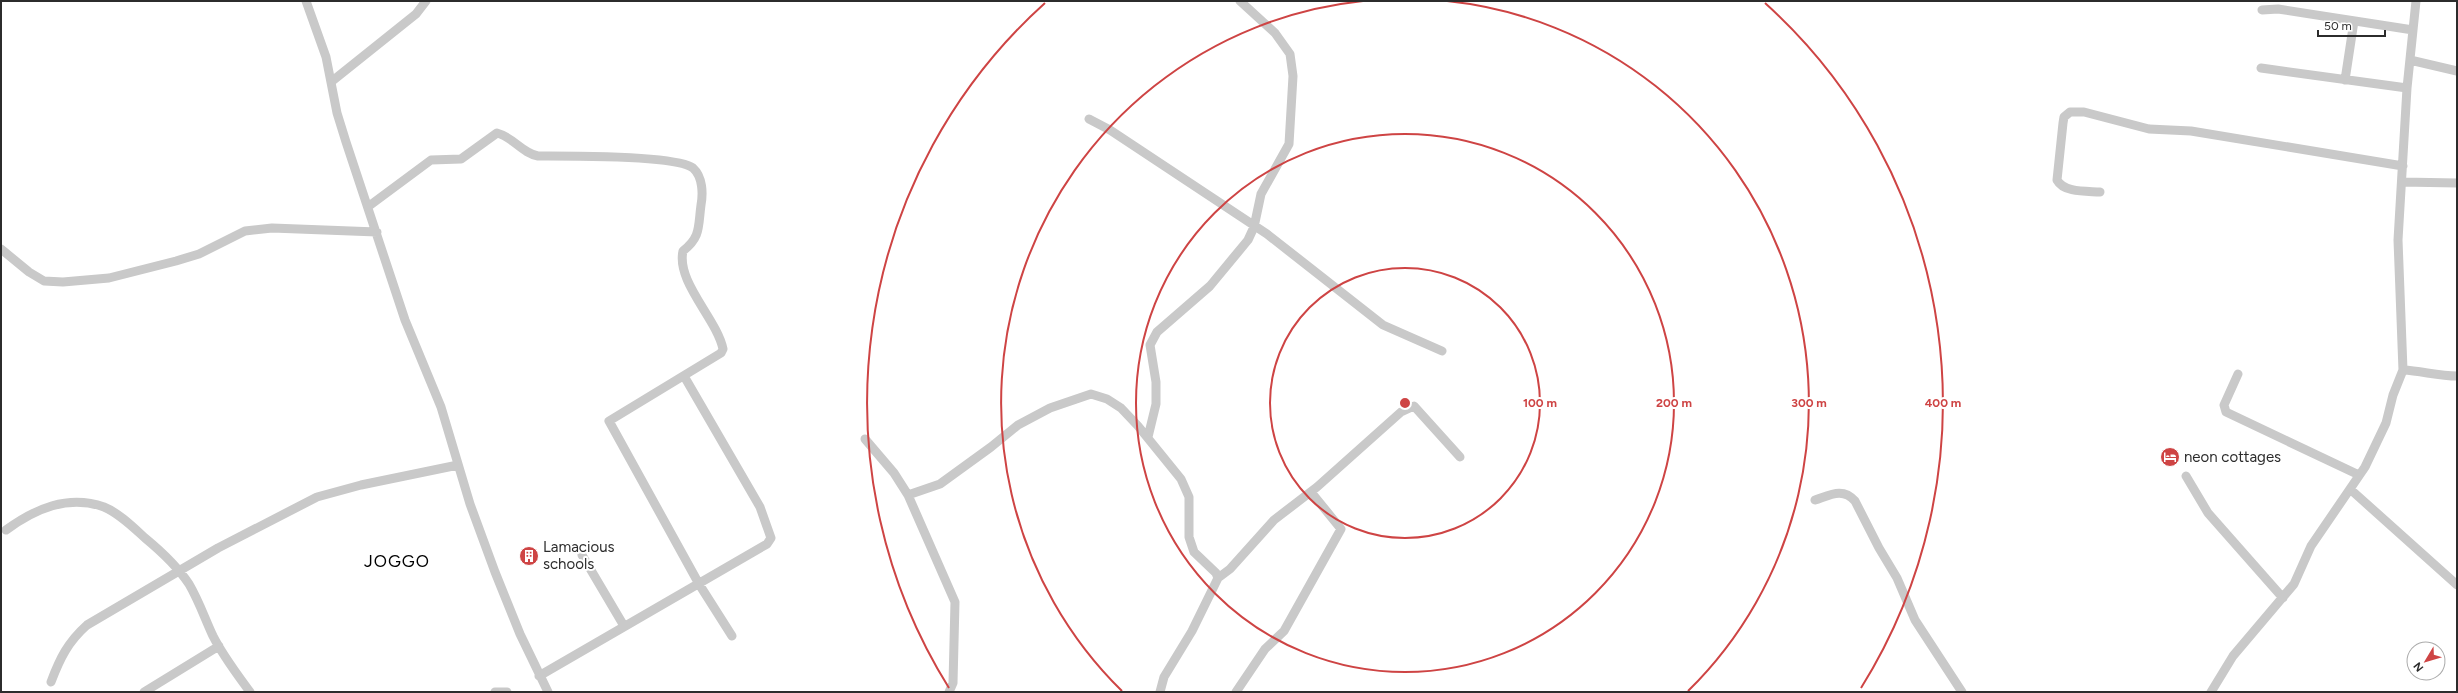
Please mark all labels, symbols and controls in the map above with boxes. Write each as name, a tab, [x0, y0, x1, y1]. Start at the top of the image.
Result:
scale bar	[2318, 12, 2385, 38]
text: 50 m	[2324, 19, 2352, 33]
centre of rings	[1398, 396, 1412, 410]
text: 100 m	[1523, 396, 1557, 410]
text: 200 m	[1656, 396, 1692, 410]
text: 300 m	[1791, 396, 1827, 410]
text: 400 m	[1925, 396, 1961, 410]
hotel icon: neon cottages	[2159, 446, 2181, 468]
place label: neon cottages	[2184, 448, 2281, 466]
place label: Lamacious schools	[543, 538, 615, 573]
building icon: Lamacious schools	[518, 545, 540, 567]
district label: JOGGO	[364, 551, 430, 571]
north arrow	[2406, 641, 2446, 681]
text: N	[2411, 659, 2426, 674]

